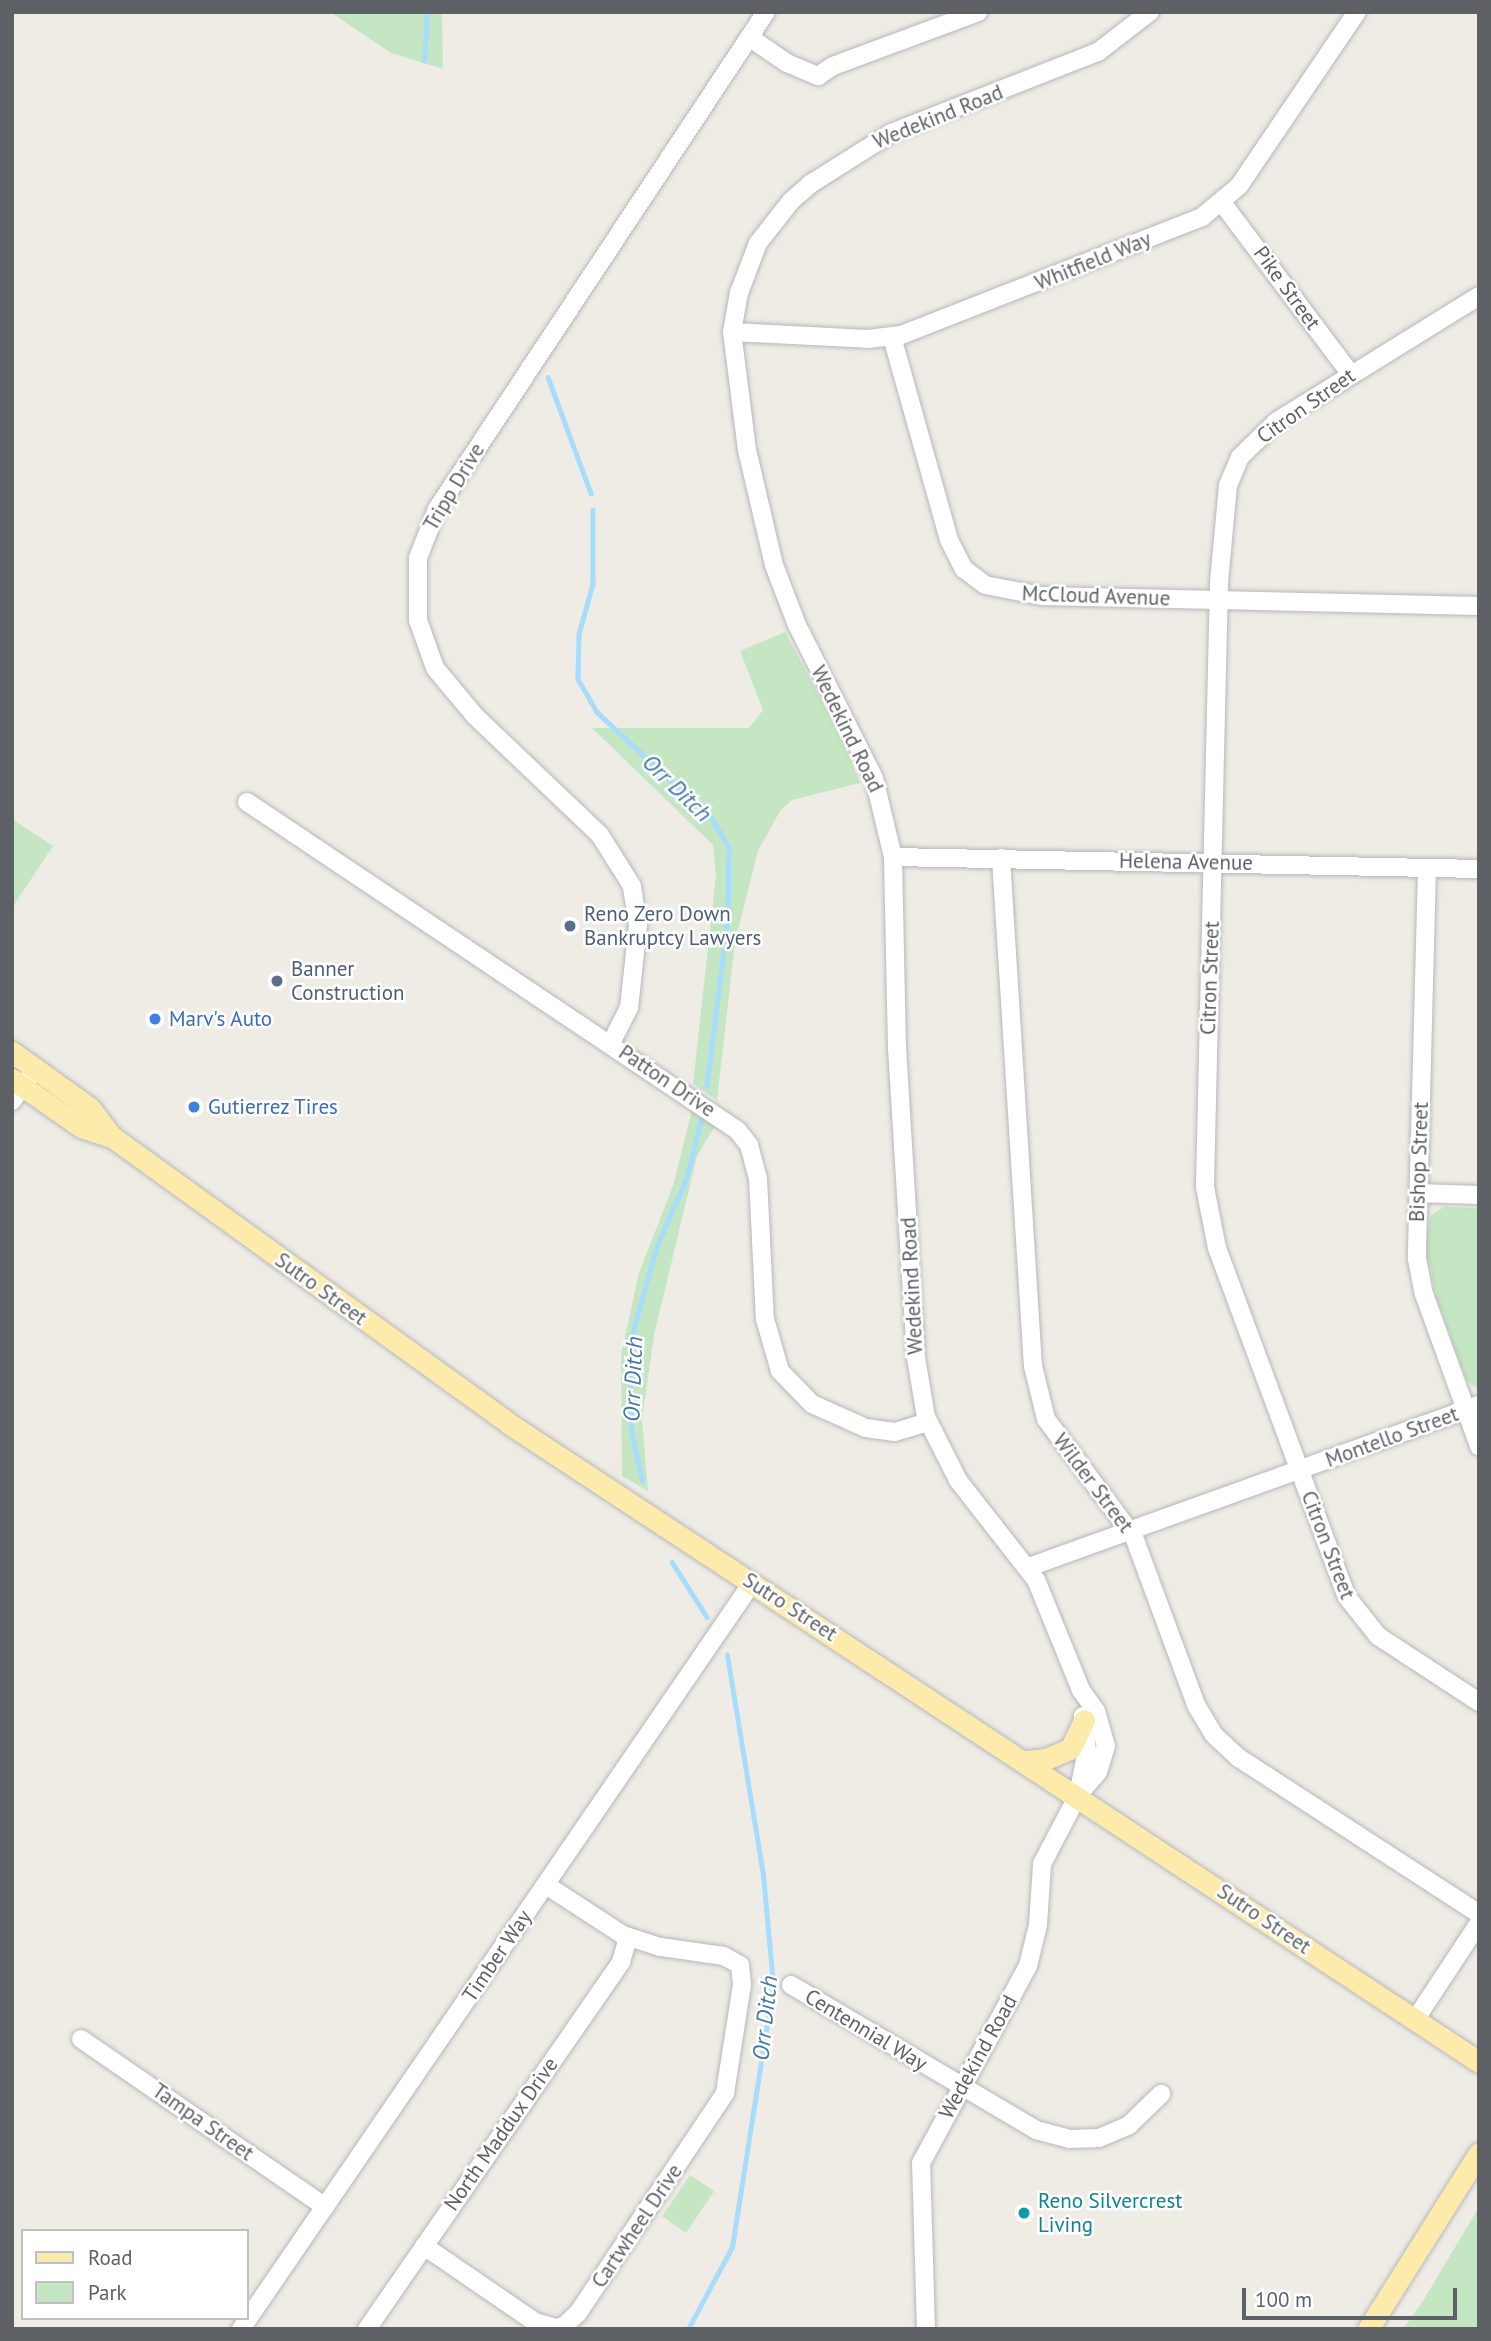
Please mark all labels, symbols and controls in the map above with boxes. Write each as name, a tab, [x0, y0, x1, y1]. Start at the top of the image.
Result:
street label: Wedekind Road	[869, 80, 1007, 154]
street label: Whitfield Way	[1031, 226, 1155, 296]
street label: Pike Street	[1248, 241, 1326, 335]
street label: Citron Street	[1252, 363, 1360, 449]
street label: Tripp Drive	[418, 439, 490, 535]
street label: McCloud Avenue	[1021, 581, 1171, 611]
street label: Wedekind Road	[805, 662, 889, 796]
water label: Orr Ditch	[637, 748, 717, 828]
street label: Helena Avenue	[1118, 848, 1254, 876]
place label: Reno Zero Down Bankruptcy Lawyers	[584, 901, 762, 951]
marker: Reno Zero Down Bankruptcy Lawyers	[562, 918, 578, 934]
street label: Citron Street	[1195, 921, 1225, 1035]
place label: Banner Construction	[291, 956, 404, 1006]
marker: Banner Construction	[269, 973, 285, 989]
place label: Marv's Auto	[169, 1006, 273, 1032]
marker: Marv's Auto	[147, 1011, 163, 1027]
street label: Patton Drive	[614, 1040, 720, 1122]
place label: Gutierrez Tires	[208, 1094, 339, 1120]
marker: Gutierrez Tires	[186, 1099, 202, 1115]
street label: Bishop Street	[1404, 1102, 1434, 1222]
street label: Wedekind Road	[896, 1217, 928, 1355]
street label: Sutro Street	[270, 1247, 372, 1331]
water label: Orr Ditch	[618, 1336, 648, 1422]
street label: Montello Street	[1322, 1401, 1462, 1473]
street label: Wilder Street	[1048, 1428, 1138, 1538]
street label: Citron Street	[1296, 1487, 1360, 1603]
street label: Sutro Street	[738, 1567, 842, 1647]
street label: Sutro Street	[1213, 1879, 1315, 1959]
street label: Timber Way	[457, 1905, 537, 2007]
water label: Orr Ditch	[747, 1974, 783, 2062]
street label: Centennial Way	[800, 1984, 932, 2076]
street label: Wedekind Road	[934, 1991, 1022, 2123]
street label: North Maddux Drive	[439, 2052, 563, 2216]
street label: Tampa Street	[147, 2078, 259, 2166]
street label: Cartwheel Drive	[586, 2159, 688, 2293]
place label: Reno Silvercrest Living	[1038, 2188, 1182, 2238]
marker: Reno Silvercrest Living	[1016, 2205, 1032, 2221]
legend	[21, 2229, 248, 2320]
text: Road	[88, 2244, 132, 2271]
scale bar	[1246, 2274, 1461, 2318]
text: Park	[88, 2279, 127, 2306]
text: 100 m	[1255, 2286, 1312, 2313]

